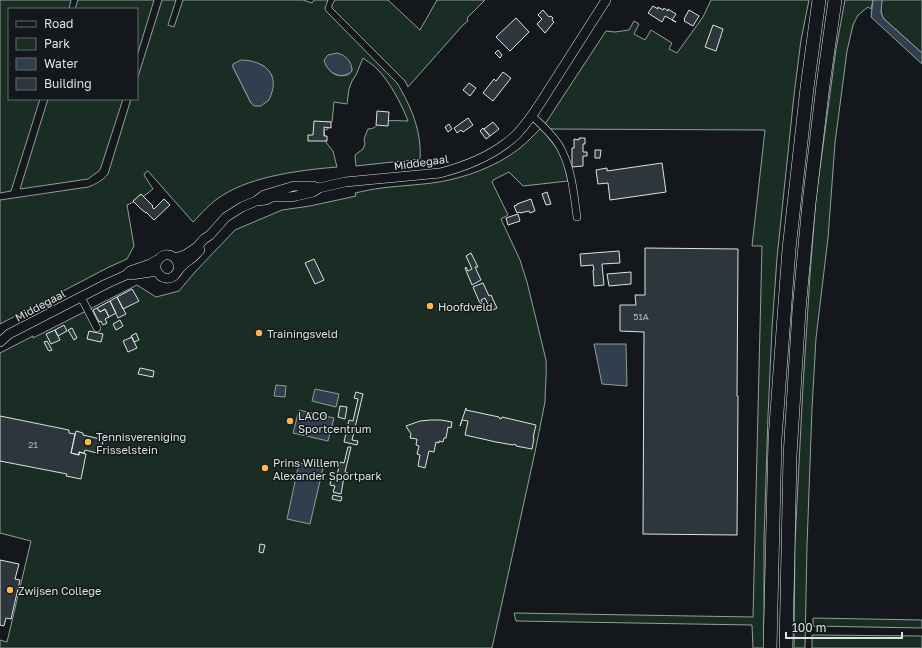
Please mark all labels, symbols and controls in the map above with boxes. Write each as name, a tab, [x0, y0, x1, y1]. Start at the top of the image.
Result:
legend	[8, 8, 138, 100]
text: Road	[44, 16, 73, 31]
text: Park	[44, 36, 70, 51]
text: Water	[44, 56, 78, 71]
text: Building	[44, 76, 92, 91]
street label: Middegaal	[393, 152, 450, 172]
street label: Middegaal	[13, 286, 68, 324]
place label: Hoofdveld	[438, 300, 493, 313]
marker: Hoofdveld	[425, 301, 435, 311]
house number: 51A	[633, 311, 649, 322]
place label: Trainingsveld	[267, 327, 338, 340]
marker: Trainingsveld	[254, 328, 264, 338]
place label: LACO Sportcentrum	[298, 409, 371, 435]
marker: LACO Sportcentrum	[285, 416, 295, 426]
place label: Tennisvereniging Frisselstein	[96, 430, 186, 456]
marker: Tennisvereniging Frisselstein	[83, 437, 93, 447]
house number: 21	[28, 439, 38, 450]
place label: Prins Willem Alexander Sportpark	[273, 456, 382, 482]
marker: Prins Willem Alexander Sportpark	[260, 463, 270, 473]
place label: Zwijsen College	[18, 584, 101, 597]
marker: Zwijsen College	[5, 585, 15, 595]
scale bar	[786, 614, 902, 640]
text: 100 m	[792, 620, 826, 635]

